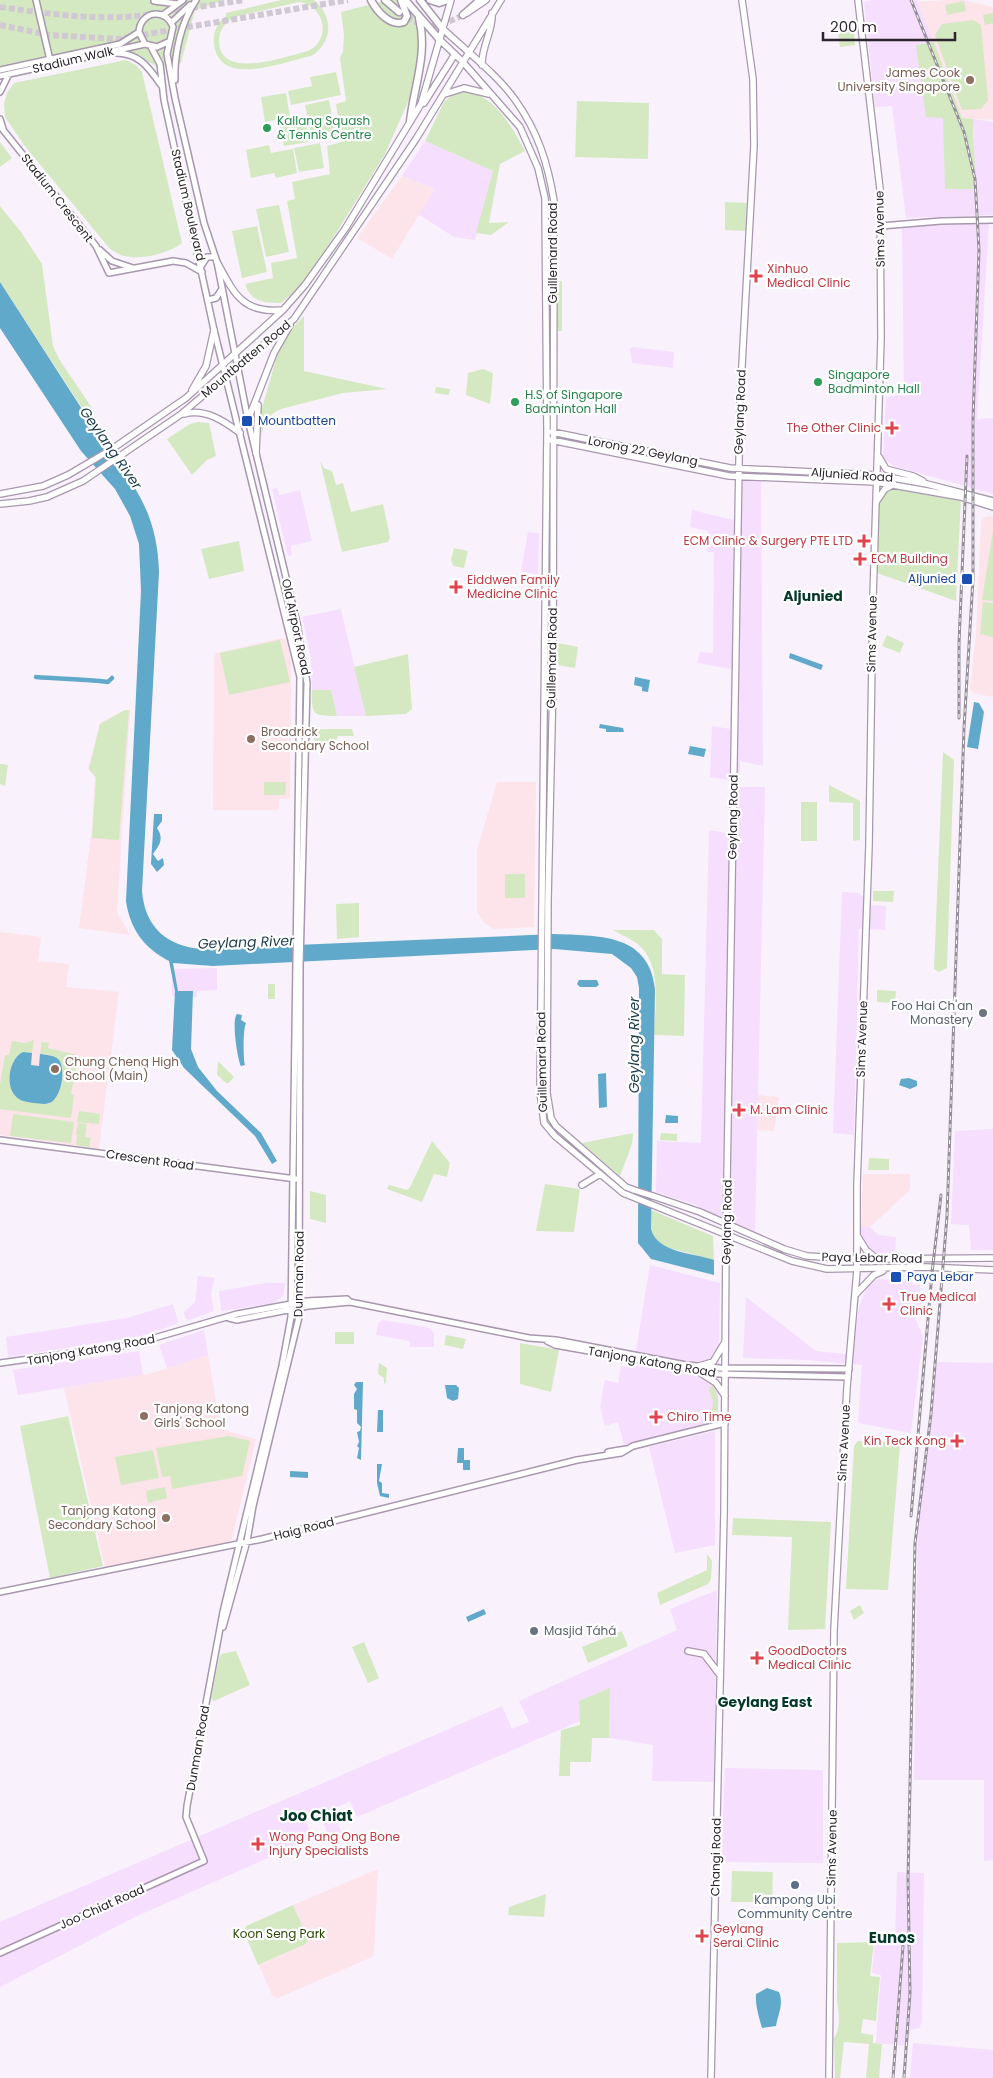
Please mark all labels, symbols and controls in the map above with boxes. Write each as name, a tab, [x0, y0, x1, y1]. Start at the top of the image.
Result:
scale bar	[823, 10, 956, 42]
text: 200 m	[830, 16, 877, 37]
street label: Stadium Walk	[31, 42, 116, 77]
place label: James Cook University Singapore	[837, 64, 961, 95]
marker: James Cook University Singapore	[964, 74, 976, 86]
place label: Kallang Squash & Tennis Centre	[277, 112, 371, 143]
marker: Kallang Squash & Tennis Centre	[261, 122, 273, 134]
street label: Stadium Boulevard	[167, 147, 210, 263]
street label: Stadium Crescent	[17, 150, 97, 246]
street label: Sims Avenue	[870, 190, 889, 268]
street label: Guillemard Road	[544, 203, 561, 303]
place label: Xinhuo Medical Clinic	[767, 260, 850, 291]
marker: Xinhuo Medical Clinic	[749, 269, 763, 283]
street label: Mountbatten Road	[197, 316, 294, 401]
place label: Singapore Badminton Hall	[828, 366, 920, 397]
street label: Geylang Road	[730, 369, 749, 455]
marker: Singapore Badminton Hall	[812, 376, 824, 388]
place label: H.S of Singapore Badminton Hall	[525, 386, 623, 417]
marker: H.S of Singapore Badminton Hall	[509, 396, 521, 408]
water label: Geylang River	[75, 403, 147, 494]
place label: Mountbatten	[258, 412, 336, 429]
marker: Mountbatten	[240, 414, 254, 428]
place label: The Other Clinic	[786, 419, 881, 436]
marker: The Other Clinic	[885, 421, 899, 435]
street label: Lorong 22 Geylang	[587, 432, 699, 469]
street label: Aljunied Road	[810, 463, 894, 486]
place label: ECM Clinic & Surgery PTE LTD	[684, 532, 853, 549]
marker: ECM Clinic & Surgery PTE LTD	[857, 534, 871, 548]
place label: ECM Building	[871, 550, 948, 567]
marker: ECM Building	[853, 552, 867, 566]
place label: Aljunied	[908, 570, 956, 587]
place label: Eiddwen Family Medicine Clinic	[467, 571, 560, 602]
marker: Aljunied	[960, 572, 974, 586]
street label: Old Airport Road	[278, 577, 315, 677]
marker: Eiddwen Family Medicine Clinic	[449, 580, 463, 594]
district label: Aljunied	[783, 586, 843, 606]
street label: Sims Avenue	[862, 595, 881, 673]
street label: Guillemard Road	[542, 607, 561, 709]
place label: Broadrick Secondary School	[261, 723, 369, 754]
marker: Broadrick Secondary School	[245, 733, 257, 745]
street label: Geylang Road	[723, 774, 742, 860]
water label: Geylang River	[197, 930, 295, 954]
water label: Geylang River	[624, 996, 644, 1093]
place label: Foo Hai Ch'an Monastery	[891, 997, 973, 1028]
street label: Sims Avenue	[852, 1000, 871, 1078]
marker: Foo Hai Ch'an Monastery	[977, 1007, 989, 1019]
street label: Guillemard Road	[532, 1011, 551, 1113]
place label: Chung Cheng High School (Main)	[65, 1053, 179, 1084]
marker: Chung Cheng High School (Main)	[49, 1063, 61, 1075]
place label: M. Lam Clinic	[750, 1101, 828, 1118]
marker: M. Lam Clinic	[732, 1103, 746, 1117]
street label: Crescent Road	[105, 1145, 195, 1174]
street label: Geylang Road	[717, 1179, 736, 1265]
street label: Dunman Road	[289, 1231, 308, 1317]
street label: Paya Lebar Road	[821, 1248, 923, 1267]
place label: Paya Lebar	[907, 1268, 974, 1285]
marker: Paya Lebar	[889, 1270, 903, 1284]
place label: True Medical Clinic	[900, 1288, 977, 1319]
marker: True Medical Clinic	[882, 1297, 896, 1311]
street label: Tanjong Katong Road	[26, 1330, 156, 1369]
street label: Tanjong Katong Road	[587, 1342, 717, 1381]
place label: Tanjong Katong Girls' School	[154, 1400, 249, 1431]
street label: Sims Avenue	[833, 1404, 854, 1482]
place label: Chiro Time	[667, 1408, 732, 1425]
marker: Tanjong Katong Girls' School	[138, 1410, 150, 1422]
marker: Chiro Time	[649, 1410, 663, 1424]
place label: Kin Teck Kong	[864, 1432, 946, 1449]
marker: Kin Teck Kong	[950, 1434, 964, 1448]
place label: Tanjong Katong Secondary School	[48, 1502, 156, 1533]
marker: Tanjong Katong Secondary School	[160, 1512, 172, 1524]
street label: Haig Road	[272, 1513, 336, 1544]
place label: Masjid Táhá	[544, 1622, 616, 1639]
marker: Masjid Táhá	[528, 1625, 540, 1637]
place label: GoodDoctors Medical Clinic	[768, 1642, 851, 1673]
marker: GoodDoctors Medical Clinic	[750, 1651, 764, 1665]
district label: Geylang East	[718, 1692, 812, 1712]
street label: Dunman Road	[182, 1704, 213, 1792]
district label: Joo Chiat	[279, 1805, 353, 1826]
street label: Sims Avenue	[822, 1809, 841, 1887]
street label: Changi Road	[706, 1818, 725, 1896]
place label: Wong Pang Ong Bone Injury Specialists	[269, 1828, 400, 1859]
marker: Wong Pang Ong Bone Injury Specialists	[251, 1837, 265, 1851]
marker: Kampong Ubi Community Centre	[789, 1879, 801, 1891]
street label: Joo Chiat Road	[56, 1880, 147, 1933]
place label: Kampong Ubi Community Centre	[738, 1891, 852, 1922]
place label: Geylang Serai Clinic	[713, 1920, 779, 1951]
park label: Koon Seng Park	[233, 1925, 326, 1942]
district label: Eunos	[869, 1927, 915, 1948]
marker: Geylang Serai Clinic	[695, 1929, 709, 1943]

